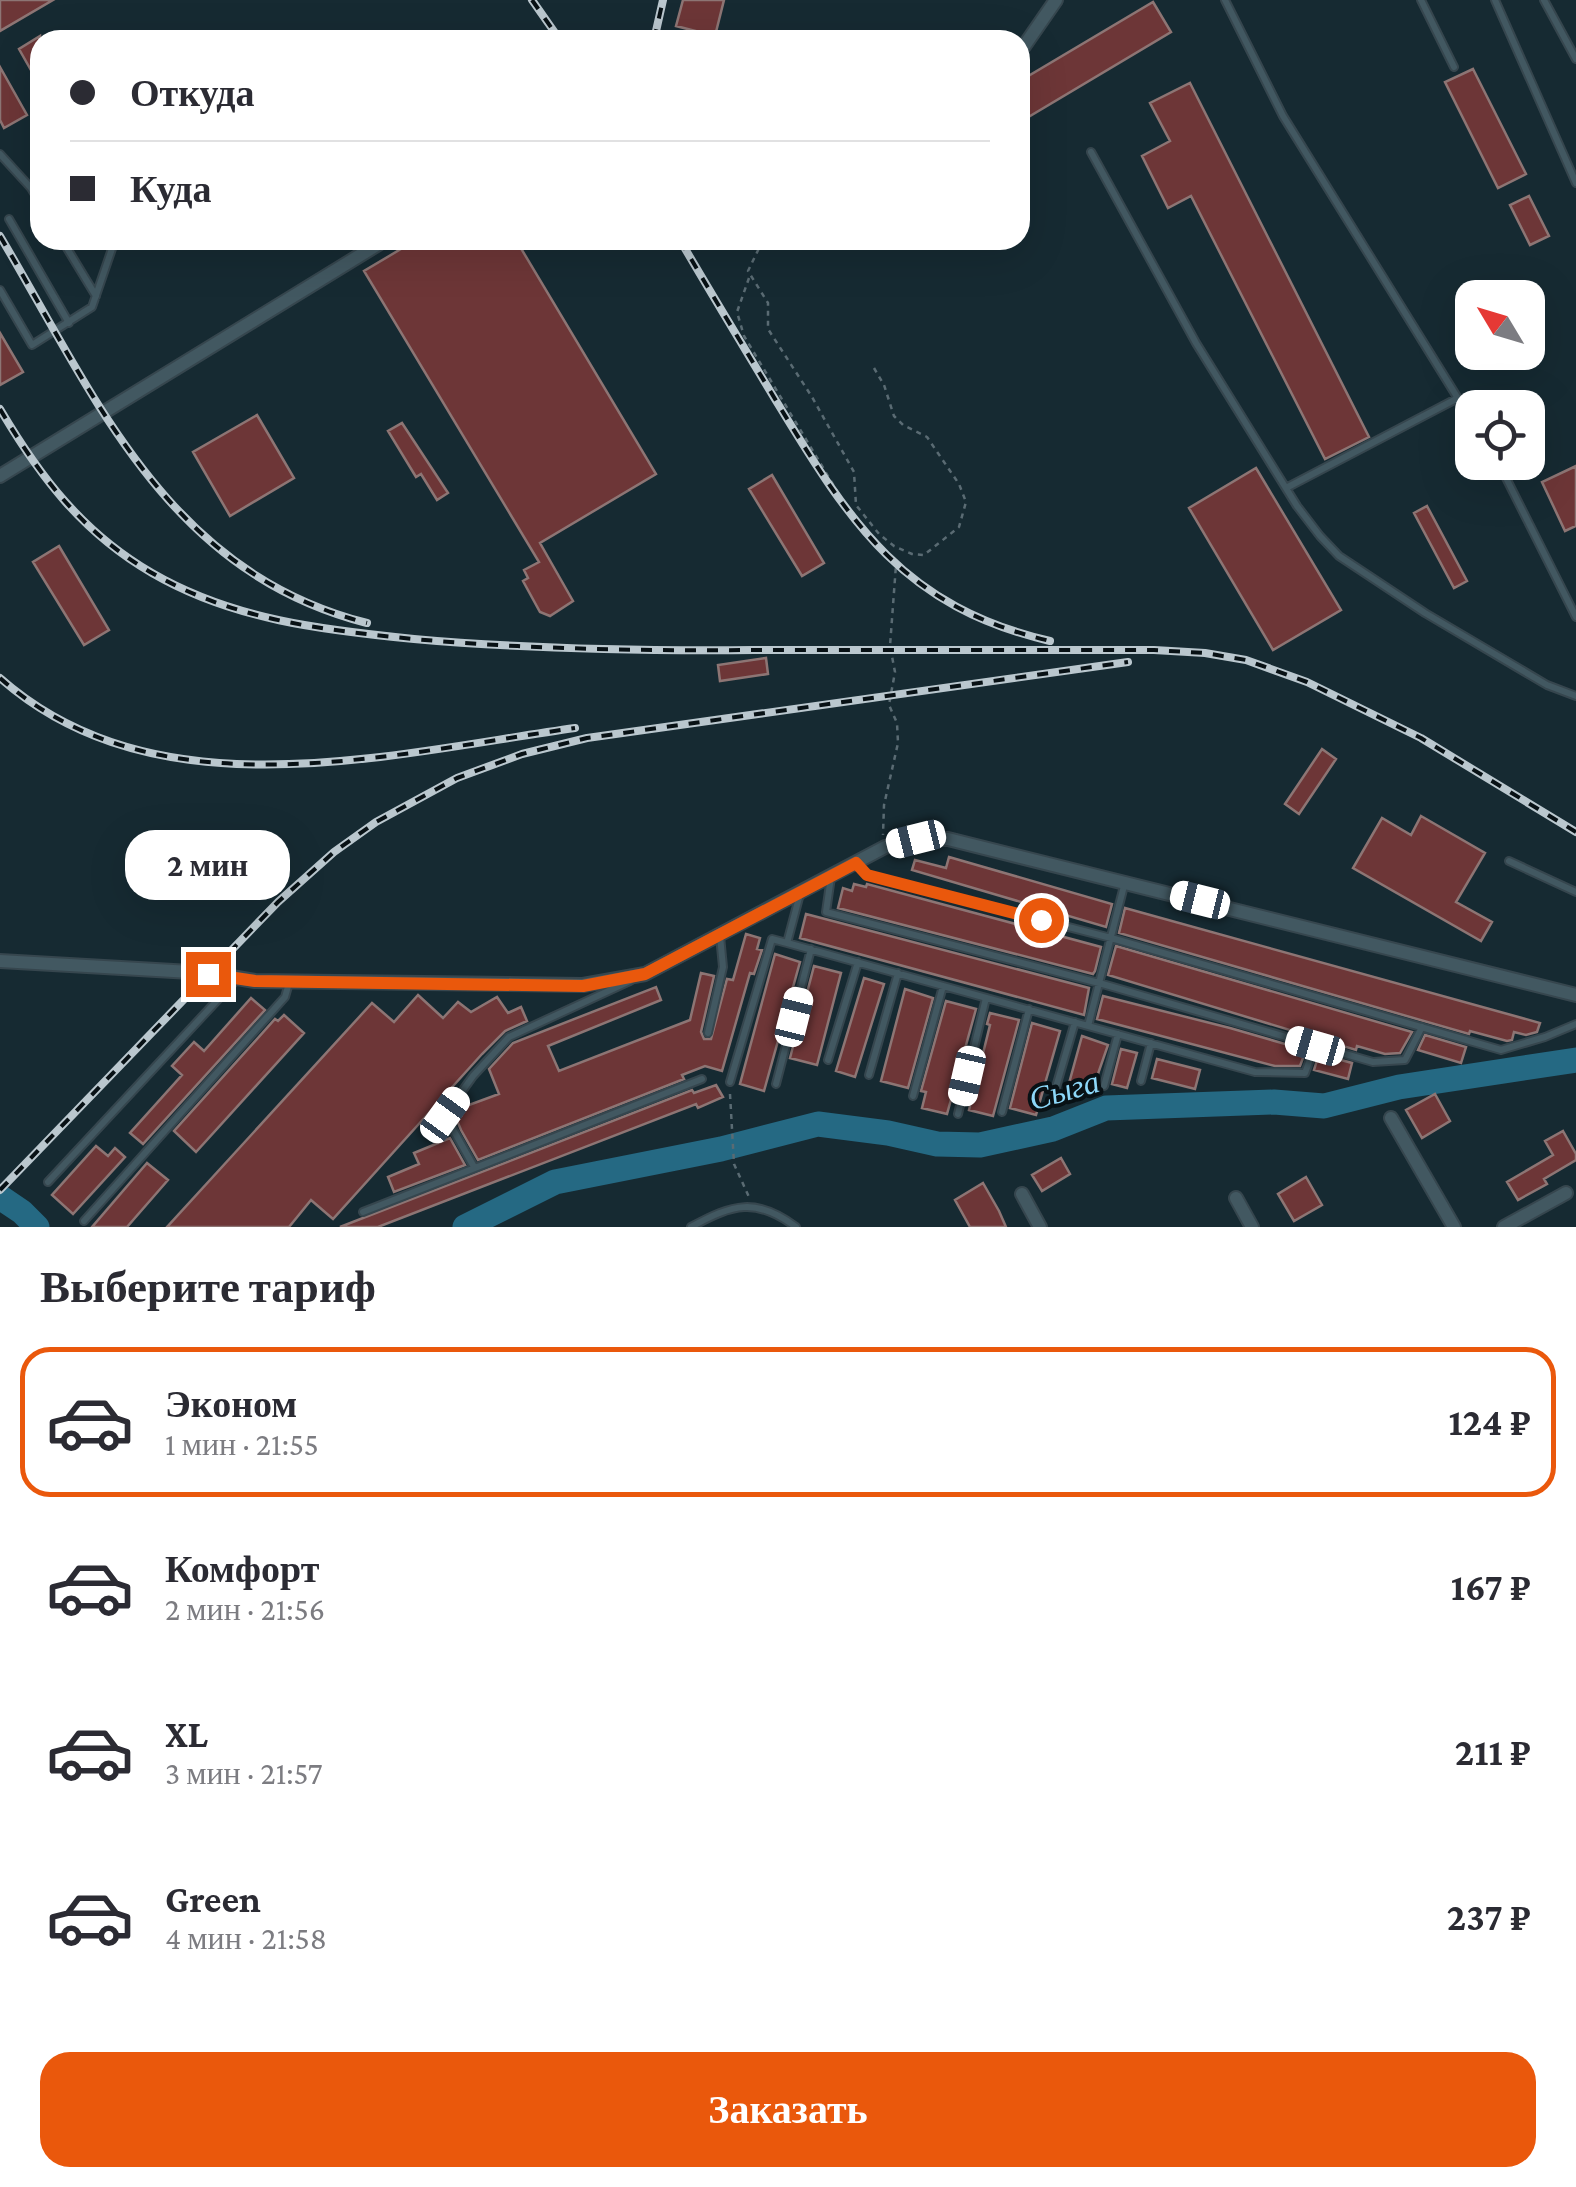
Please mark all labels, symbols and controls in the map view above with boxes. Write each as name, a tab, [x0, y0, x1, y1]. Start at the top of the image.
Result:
text: Откуда	[130, 72, 254, 114]
text: Куда	[130, 168, 211, 210]
north arrow	[1455, 280, 1545, 370]
map controls	[1455, 280, 1545, 480]
button: locate	[1455, 390, 1545, 480]
car	[883, 817, 949, 861]
callout: 2 мин	[126, 829, 290, 899]
text: 2 мин	[167, 847, 248, 883]
car	[1167, 878, 1233, 922]
route start	[1019, 898, 1064, 943]
route end	[186, 952, 231, 997]
car	[772, 984, 816, 1050]
car	[1282, 1023, 1348, 1069]
car	[946, 1043, 988, 1109]
water label: Сыга	[1025, 1063, 1103, 1117]
car	[415, 1082, 475, 1148]
text: Выберите тариф	[40, 1262, 376, 1312]
icon: car	[45, 1377, 135, 1467]
text: Эконом	[165, 1383, 297, 1425]
text: 124 ₽	[1449, 1401, 1531, 1443]
text: 1 мин · 21:55	[165, 1426, 319, 1462]
icon: car	[45, 1542, 135, 1632]
text: Комфорт	[165, 1548, 319, 1590]
text: 167 ₽	[1451, 1566, 1531, 1608]
text: 2 мин · 21:56	[165, 1591, 325, 1627]
icon: car	[45, 1707, 135, 1797]
text: XL	[165, 1713, 208, 1755]
text: 211 ₽	[1455, 1731, 1531, 1773]
text: 3 мин · 21:57	[165, 1755, 322, 1791]
icon: car	[45, 1872, 135, 1962]
text: Green	[165, 1878, 261, 1920]
text: 237 ₽	[1447, 1896, 1531, 1938]
text: 4 мин · 21:58	[165, 1920, 327, 1956]
button: Заказать	[40, 2052, 1536, 2167]

